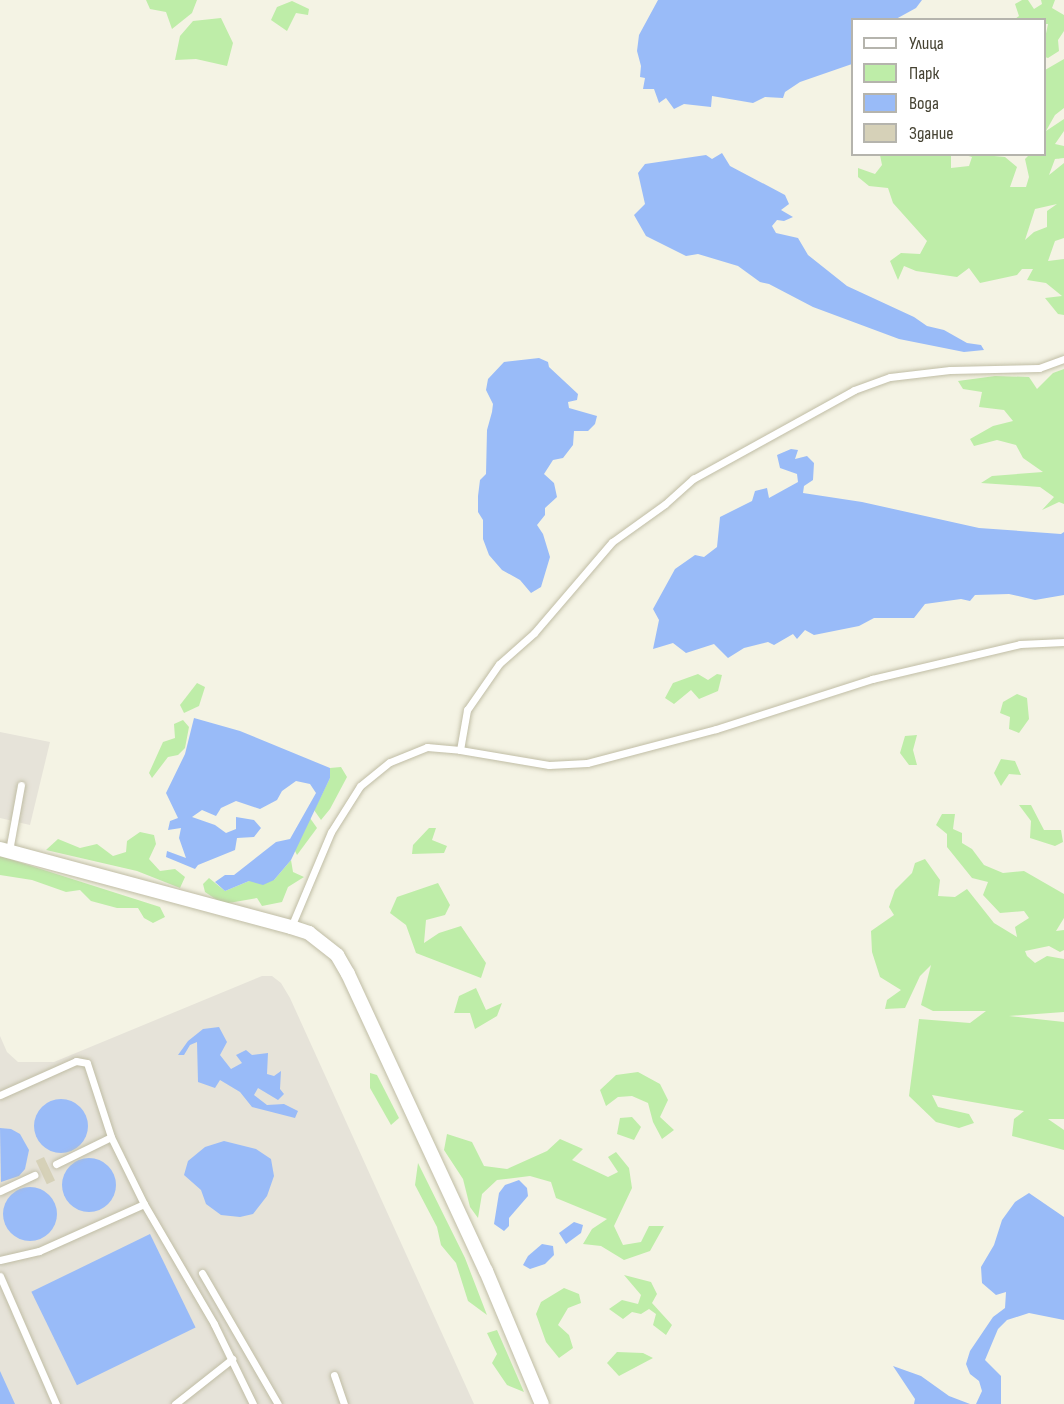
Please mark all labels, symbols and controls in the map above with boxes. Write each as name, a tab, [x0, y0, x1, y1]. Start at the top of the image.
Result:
legend	[851, 18, 1046, 156]
text: Улица	[909, 33, 944, 54]
text: Парк	[909, 63, 939, 84]
text: Вода	[909, 93, 939, 114]
text: Здание	[909, 123, 954, 144]

